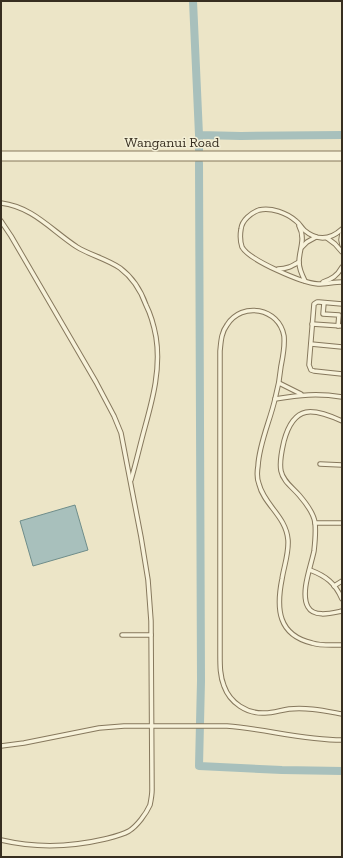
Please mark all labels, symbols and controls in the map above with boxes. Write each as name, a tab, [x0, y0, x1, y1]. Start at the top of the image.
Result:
street label: Wanganui Road	[125, 134, 220, 151]

